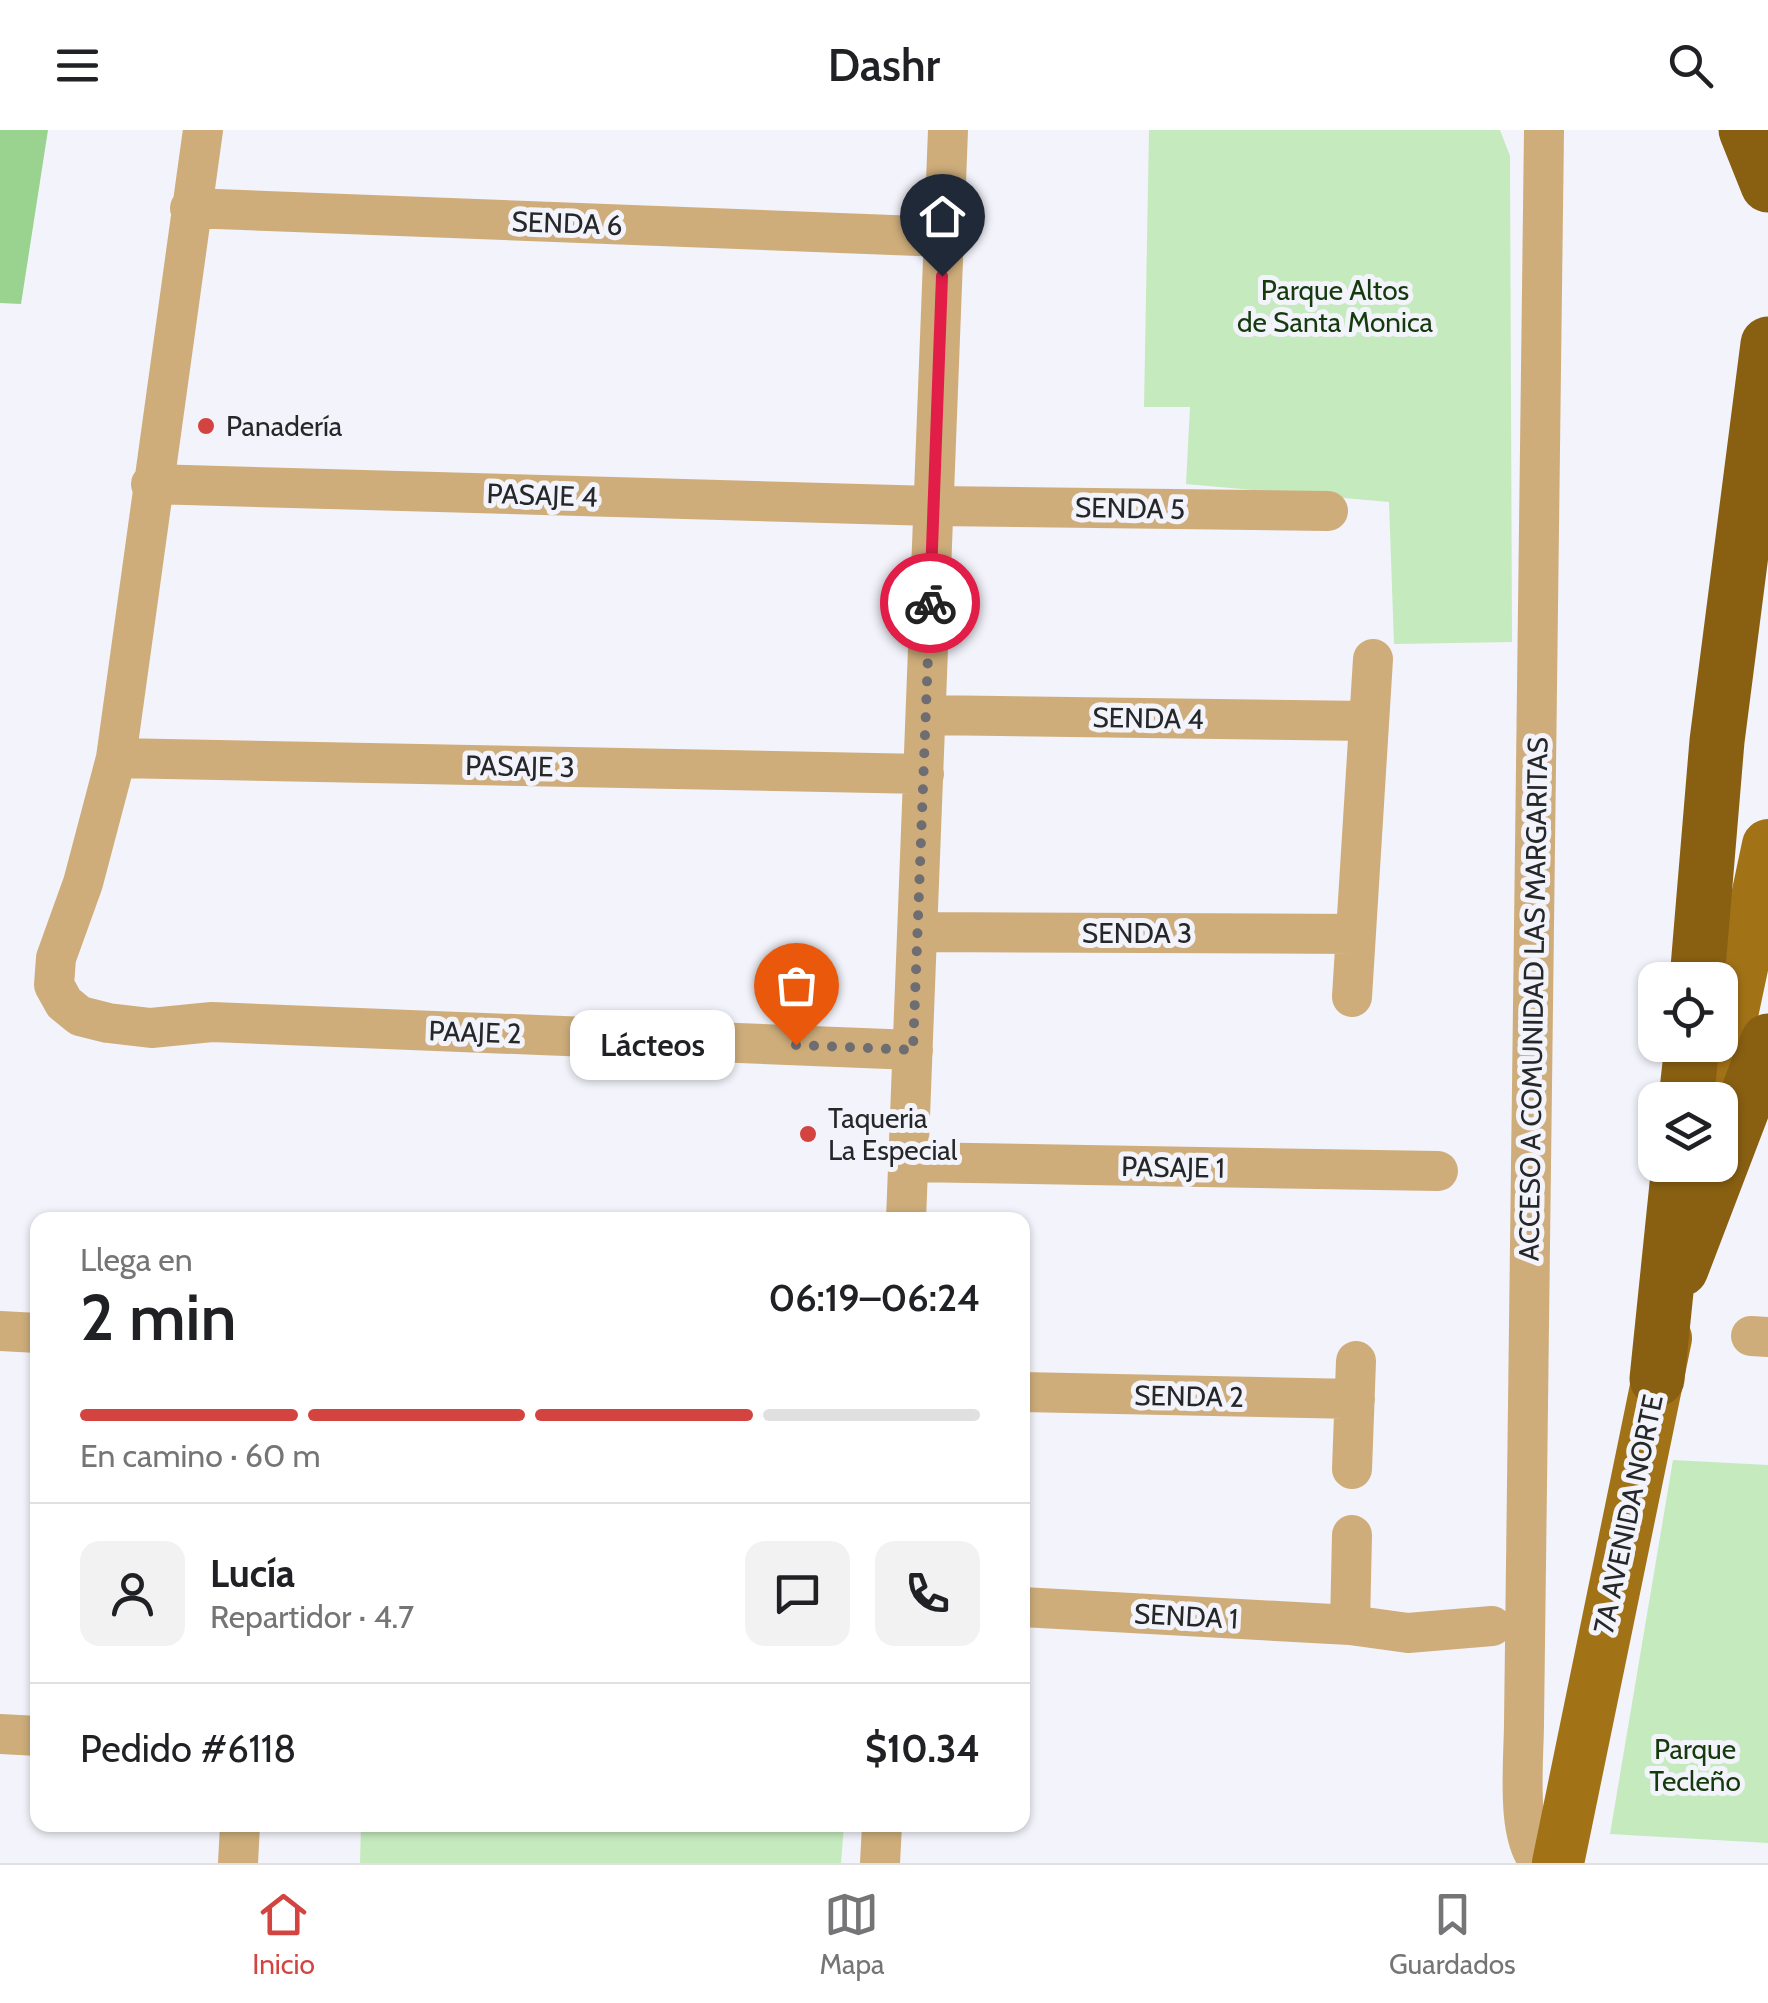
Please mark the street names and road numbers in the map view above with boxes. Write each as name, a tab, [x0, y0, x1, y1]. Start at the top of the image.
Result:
street label: SENDA 6	[511, 204, 623, 242]
street label: PASAJE 4	[486, 476, 598, 514]
street label: SENDA 5	[1075, 490, 1185, 526]
street label: SENDA 4	[1092, 700, 1204, 736]
street label: ACCESO A COMUNIDAD LAS MARGARITAS	[1511, 737, 1555, 1261]
street label: PASAJE 3	[465, 748, 575, 784]
street label: SENDA 3	[1082, 916, 1192, 950]
street label: PAAJE 2	[428, 1013, 522, 1051]
street label: PASAJE 1	[1121, 1149, 1225, 1185]
street label: SENDA 2	[1134, 1378, 1244, 1414]
street label: 7A AVENIDA NORTE	[1586, 1391, 1670, 1637]
street label: SENDA 1	[1133, 1596, 1239, 1636]

